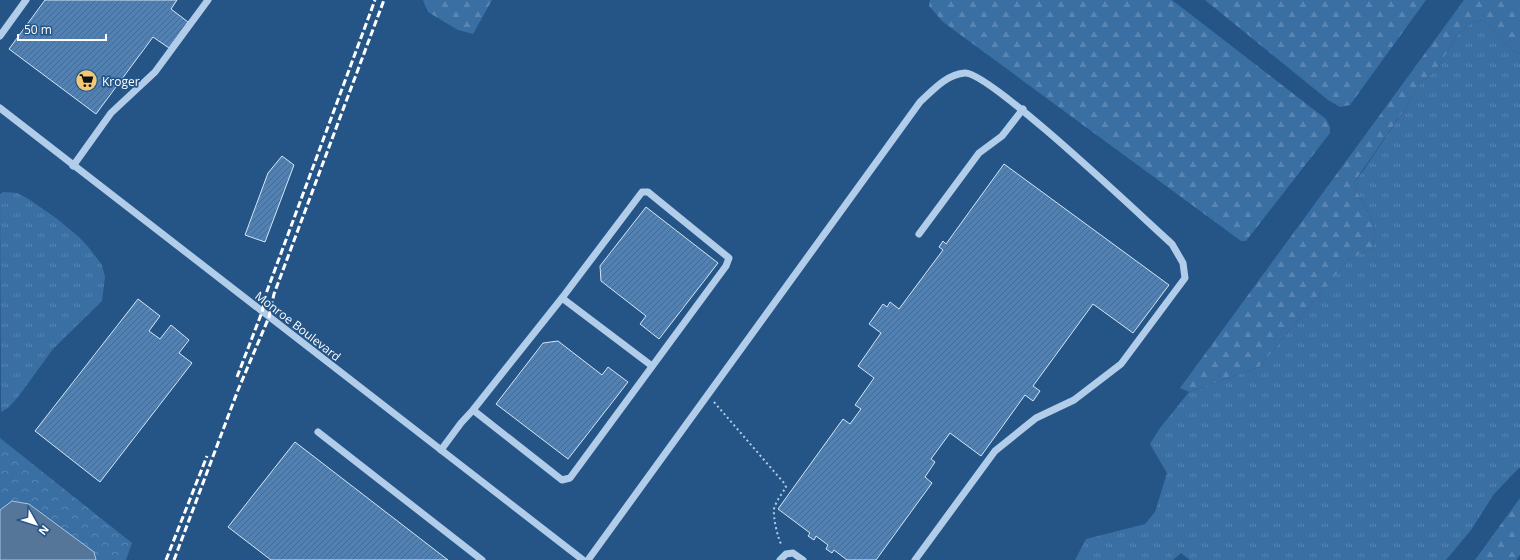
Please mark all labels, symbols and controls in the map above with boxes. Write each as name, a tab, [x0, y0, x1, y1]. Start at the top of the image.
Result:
scale bar	[18, 16, 106, 42]
text: 50 m	[24, 21, 52, 38]
supermarket icon: Kroger	[73, 68, 99, 94]
place label: Kroger	[102, 73, 140, 90]
street label: Monroe Boulevard	[252, 287, 344, 365]
north arrow	[16, 504, 56, 544]
text: N	[36, 522, 53, 539]

